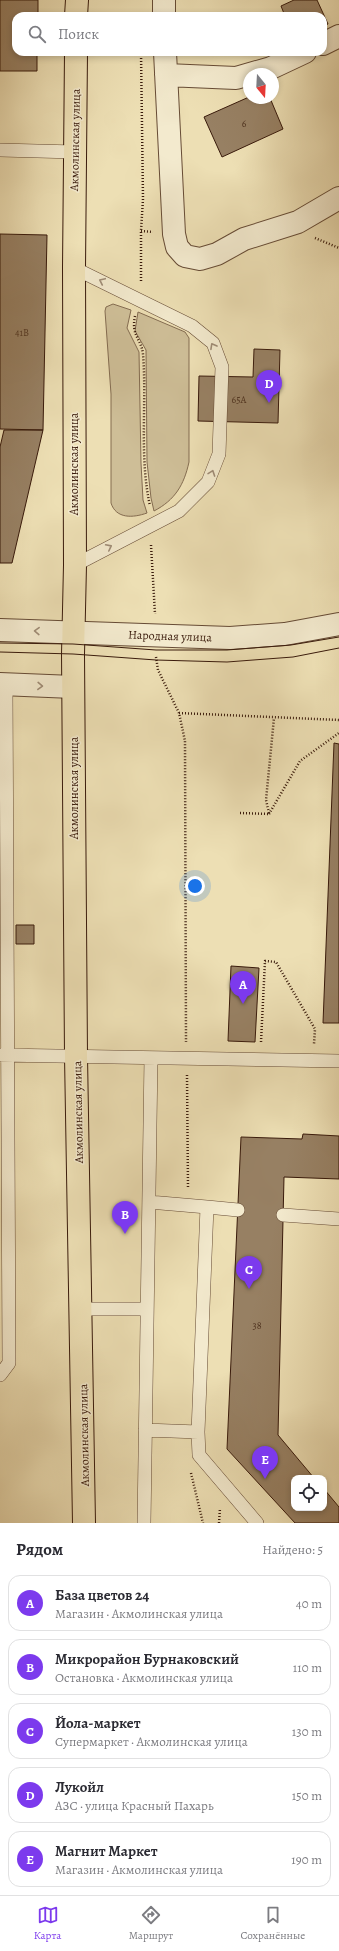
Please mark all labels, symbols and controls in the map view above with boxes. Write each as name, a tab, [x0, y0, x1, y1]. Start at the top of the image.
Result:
search box	[12, 12, 327, 56]
icon: search	[26, 23, 48, 45]
text: Поиск	[58, 24, 99, 44]
north arrow	[243, 68, 279, 104]
street label: Акмолинская улица	[66, 88, 84, 192]
house number: 6	[242, 117, 247, 130]
one-way arrow	[99, 278, 107, 286]
house number: 41В	[15, 326, 29, 339]
one-way arrow	[210, 343, 218, 350]
pin: D	[256, 370, 282, 403]
house number: 65А	[232, 393, 247, 406]
street label: Акмолинская улица	[66, 412, 82, 516]
one-way arrow	[207, 469, 216, 476]
one-way arrow	[105, 545, 113, 552]
one-way arrow	[34, 627, 40, 636]
street label: Народная улица	[128, 627, 213, 645]
one-way arrow	[37, 682, 43, 690]
street label: Акмолинская улица	[66, 736, 82, 840]
your location	[185, 876, 205, 896]
pin: A	[230, 971, 256, 1004]
street label: Акмолинская улица	[69, 1060, 87, 1164]
pin: B	[112, 1201, 138, 1234]
pin: C	[236, 1256, 262, 1289]
house number: 38	[252, 1319, 262, 1332]
street label: Акмолинская улица	[75, 1383, 93, 1487]
pin: E	[252, 1446, 278, 1479]
map controls	[291, 1475, 327, 1511]
button: locate	[291, 1475, 327, 1511]
text: Рядом	[16, 1538, 63, 1561]
text: Найдено: 5	[262, 1541, 323, 1558]
text: База цветов 24	[55, 1585, 149, 1605]
text: A	[26, 1595, 34, 1612]
text: 40 m	[296, 1595, 322, 1612]
text: Магазин · Акмолинская улица	[55, 1605, 223, 1622]
text: Микрорайон Бурнаковский	[55, 1649, 239, 1669]
text: B	[26, 1659, 34, 1676]
text: 110 m	[293, 1659, 322, 1676]
text: Остановка · Акмолинская улица	[55, 1669, 233, 1686]
text: Йола-маркет	[55, 1713, 141, 1733]
text: C	[26, 1723, 34, 1740]
text: 130 m	[292, 1723, 322, 1740]
text: Супермаркет · Акмолинская улица	[55, 1733, 248, 1750]
text: Лукойл	[55, 1777, 104, 1797]
text: D	[25, 1787, 35, 1804]
text: 150 m	[292, 1787, 322, 1804]
text: АЗС · улица Красный Пахарь	[55, 1797, 214, 1814]
text: Магнит Маркет	[55, 1841, 158, 1861]
text: E	[26, 1851, 34, 1868]
text: 190 m	[291, 1851, 322, 1868]
text: Магазин · Акмолинская улица	[55, 1861, 223, 1878]
tab: Карта	[34, 1904, 61, 1943]
tab: Маршрут	[129, 1904, 173, 1943]
tab: Сохранённые	[240, 1904, 305, 1943]

